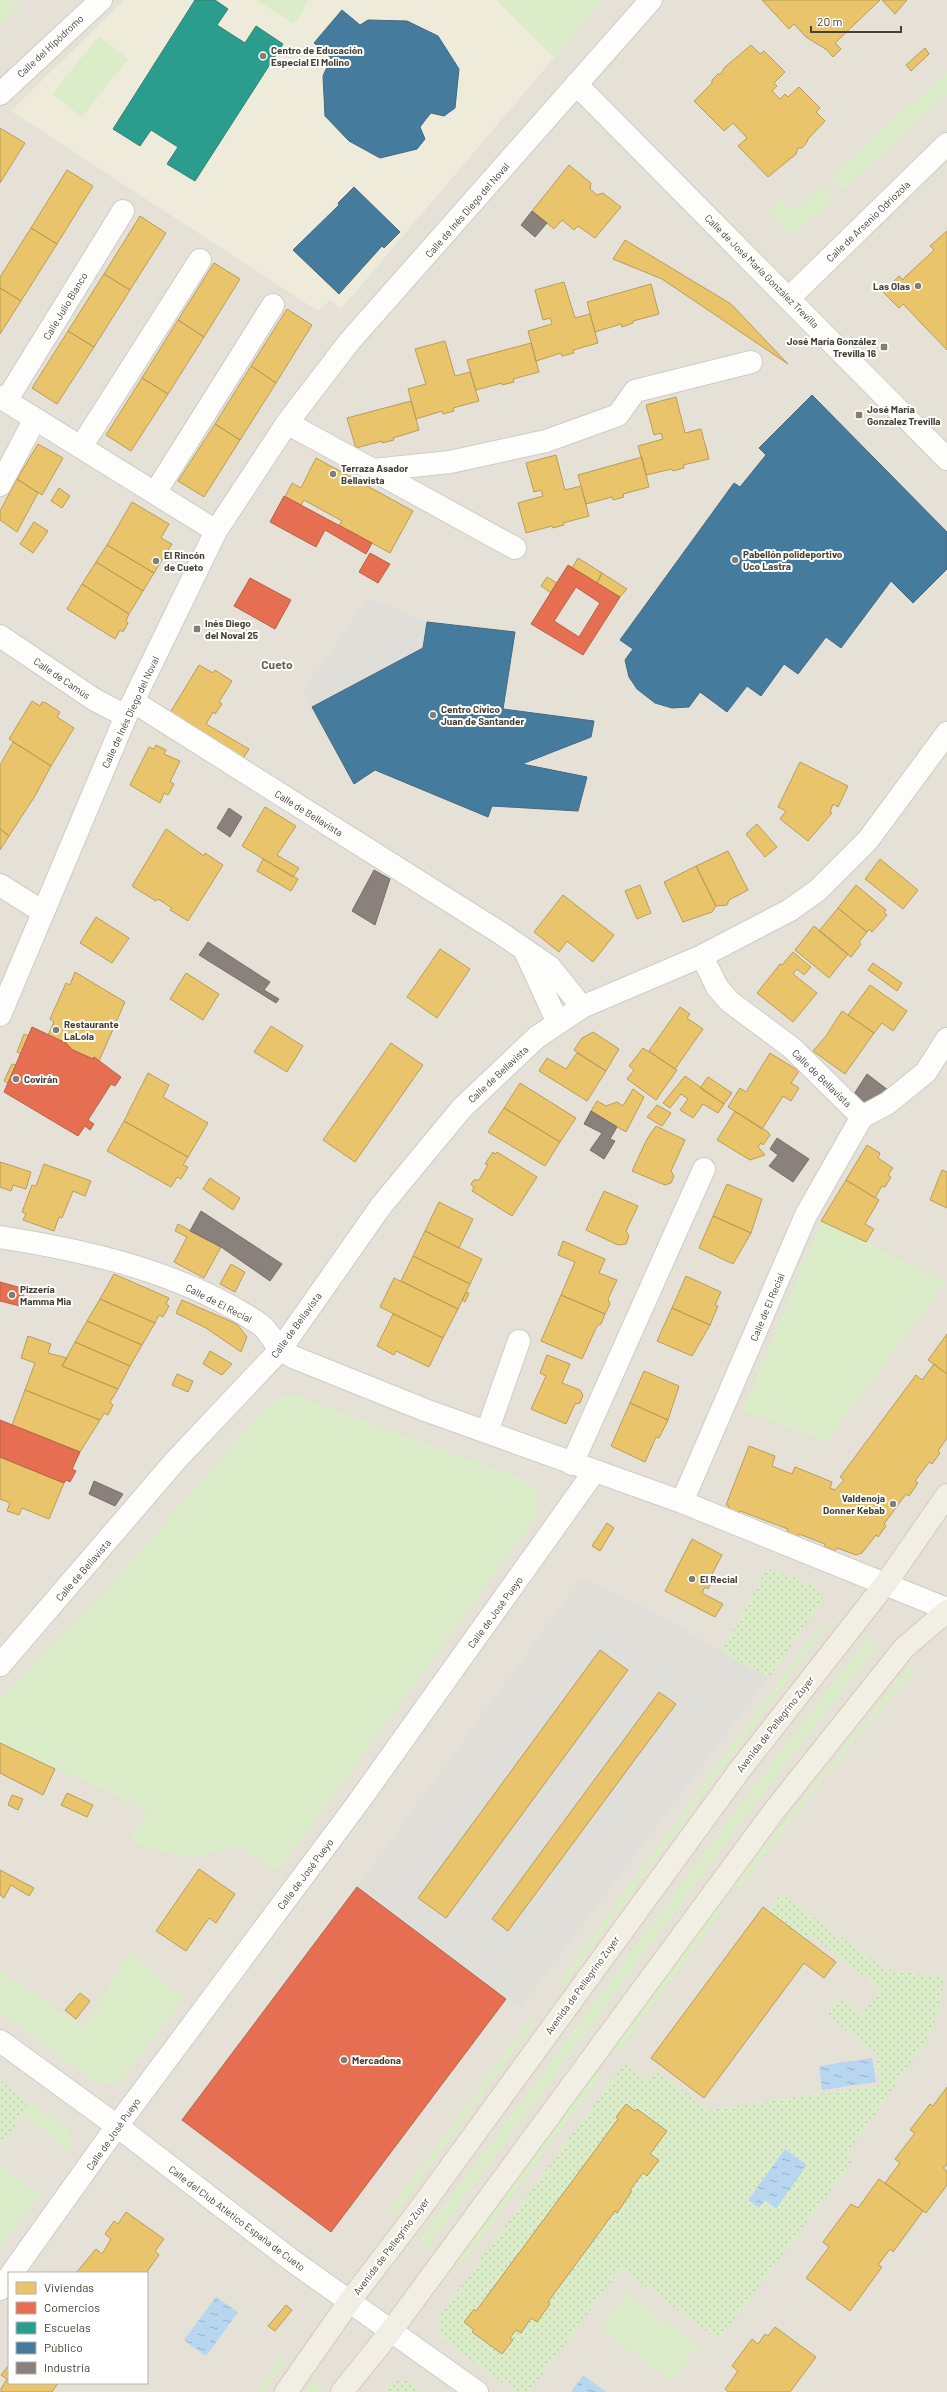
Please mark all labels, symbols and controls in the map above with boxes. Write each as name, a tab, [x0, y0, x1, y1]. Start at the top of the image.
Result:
scale bar	[811, 8, 901, 34]
street label: Calle del Hipódromo	[14, 12, 86, 80]
text: 20 m	[817, 14, 843, 28]
place label: Centro de Educación Especial El Molino	[271, 44, 363, 68]
marker: Centro de Educación Especial El Molino	[258, 51, 268, 61]
street label: Calle de Inés Diego del Noval	[423, 160, 511, 260]
street label: Calle de Arsenio Odriozola	[824, 178, 912, 264]
street label: Calle de José María González Trevilla	[703, 212, 821, 330]
street label: Calle Julio Blanco	[40, 270, 90, 342]
place label: Las Olas	[873, 280, 910, 292]
marker: Las Olas	[913, 281, 923, 291]
place label: José María González Trevilla 16	[787, 335, 877, 359]
marker: José María González Trevilla 16	[879, 342, 889, 352]
place label: José María Gonzalez Trevilla	[867, 403, 941, 427]
marker: José María Gonzalez Trevilla	[854, 410, 864, 420]
place label: Terraza Asador Bellavista	[341, 462, 408, 486]
marker: Terraza Asador Bellavista	[328, 469, 338, 479]
place label: Pabellón polideportivo Uco Lastra	[743, 548, 843, 572]
place label: El Rincón de Cueto	[164, 549, 205, 573]
marker: Pabellón polideportivo Uco Lastra	[730, 555, 740, 565]
marker: El Rincón de Cueto	[151, 556, 161, 566]
place label: Inés Diego del Noval 25	[205, 617, 259, 641]
marker: Inés Diego del Noval 25	[192, 624, 202, 634]
street label: Calle de Inés Diego del Noval	[99, 654, 161, 770]
street label: Calle de Camús	[32, 655, 93, 701]
district label: Cueto	[261, 657, 293, 671]
place label: Centro Cívico Juan de Santander	[441, 703, 524, 727]
marker: Centro Cívico Juan de Santander	[428, 710, 438, 720]
street label: Calle de Bellavista	[273, 787, 345, 839]
place label: Restaurante LaLola	[64, 1018, 119, 1042]
marker: Restaurante LaLola	[51, 1025, 61, 1035]
street label: Calle de Bellavista	[465, 1043, 531, 1105]
street label: Calle de Bellavista	[790, 1047, 854, 1109]
place label: Covirán	[24, 1073, 58, 1085]
marker: Covirán	[11, 1074, 21, 1084]
street label: Calle de El Recial	[747, 1271, 787, 1343]
street label: Calle de El Recial	[184, 1281, 254, 1325]
place label: Pizzería Mamma Mia	[20, 1283, 71, 1307]
marker: Pizzería Mamma Mia	[7, 1290, 17, 1300]
street label: Calle de Bellavista	[268, 1290, 324, 1360]
place label: Valdenoja Donner Kebab	[823, 1492, 885, 1516]
marker: Valdenoja Donner Kebab	[888, 1499, 898, 1509]
street label: Calle de Bellavista	[53, 1537, 113, 1603]
place label: El Recial	[700, 1573, 737, 1585]
street label: Calle de José Pueyo	[465, 1574, 525, 1650]
marker: El Recial	[687, 1574, 697, 1584]
street label: Avenida de Pellegrino Zuyer	[734, 1673, 816, 1774]
street label: Calle de José Pueyo	[274, 1836, 336, 1912]
street label: Avenida de Pellegrino Zuyer	[542, 1933, 622, 2036]
place label: Mercadona	[352, 2054, 401, 2066]
marker: Mercadona	[339, 2055, 349, 2065]
street label: Calle de José Pueyo	[84, 2096, 142, 2172]
street label: Calle del Club Atlético España de Cueto	[166, 2163, 308, 2273]
street label: Avenida de Pellegrino Zuyer	[351, 2195, 432, 2297]
legend	[8, 2272, 148, 2384]
text: Viviendas	[44, 2280, 94, 2294]
text: Comercios	[44, 2300, 100, 2314]
text: Escuelas	[44, 2320, 91, 2334]
text: Público	[44, 2340, 83, 2354]
text: Industria	[44, 2360, 90, 2374]

